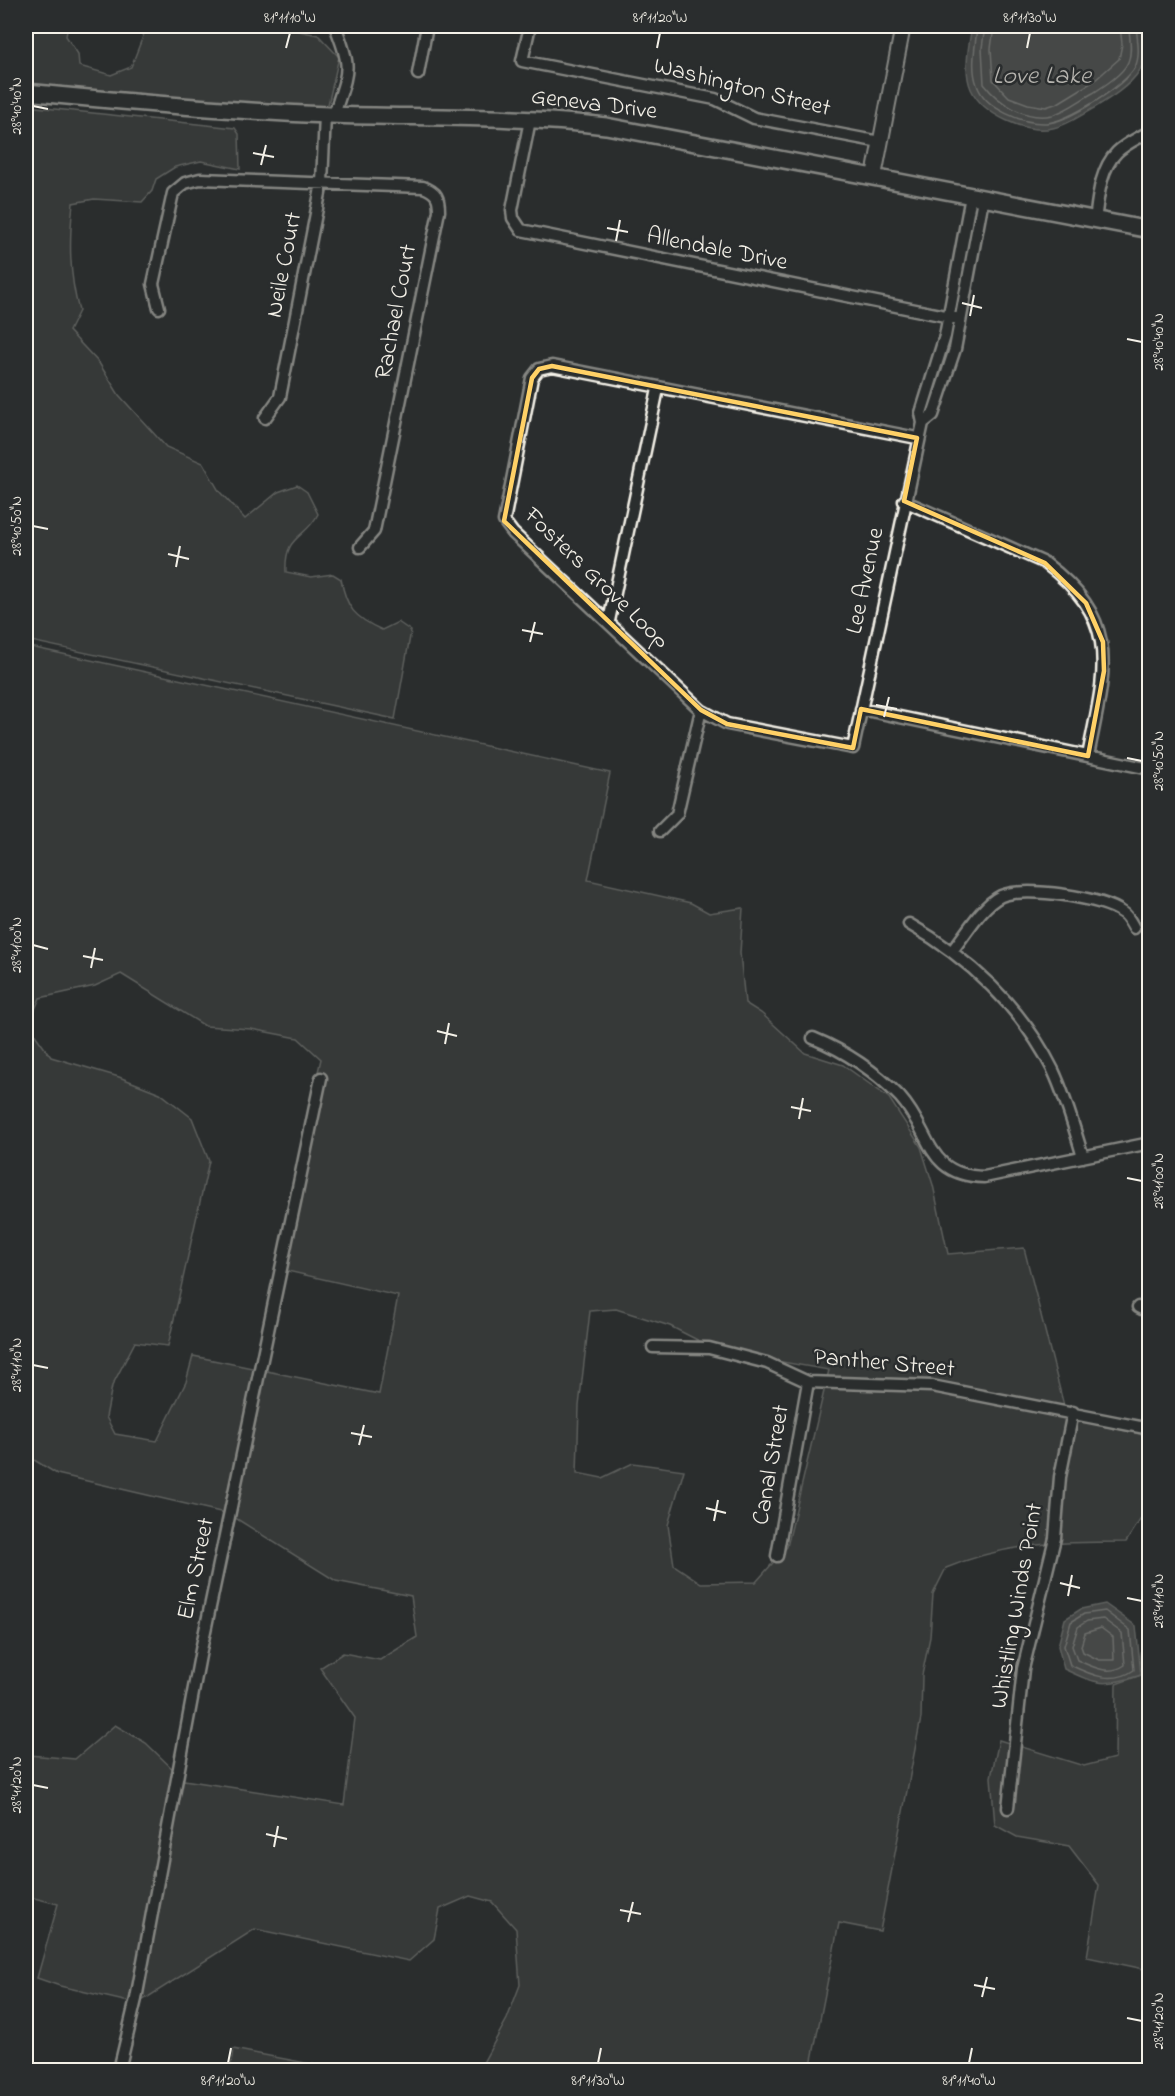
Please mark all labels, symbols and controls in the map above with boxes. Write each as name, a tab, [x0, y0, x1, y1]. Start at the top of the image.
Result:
text: 81°11'10"W	[264, 7, 316, 29]
text: 81°11'20"W	[633, 7, 687, 29]
text: 81°11'30"W	[1003, 7, 1057, 29]
street label: Washington Street	[650, 49, 834, 127]
water label: Love Lake	[993, 58, 1093, 96]
text: 28°40'40"N	[6, 77, 28, 135]
street label: Geneva Drive	[529, 80, 659, 130]
street label: Neile Court	[258, 209, 312, 321]
street label: Allendale Drive	[644, 219, 791, 281]
street label: Rachael Court	[367, 241, 427, 383]
text: 28°40'40"N	[1148, 313, 1170, 371]
text: 28°40'50"N	[6, 496, 28, 556]
street label: Fosters Grove Loop	[514, 499, 677, 658]
street label: Lee Avenue	[838, 524, 894, 638]
text: 28°40'50"N	[1148, 731, 1170, 791]
text: 28°41'00"N	[6, 917, 28, 973]
text: 28°41'00"N	[1148, 1153, 1170, 1209]
text: 28°41'10"N	[6, 1338, 28, 1392]
street label: Panther Street	[812, 1340, 956, 1388]
street label: Canal Street	[744, 1402, 800, 1528]
street label: Whistling Winds Point	[983, 1500, 1053, 1712]
street label: Elm Street	[169, 1515, 225, 1623]
text: 28°41'10"N	[1148, 1574, 1170, 1628]
text: 28°41'20"N	[6, 1756, 28, 1814]
text: 28°41'20"N	[1148, 1992, 1170, 2050]
text: 81°11'20"W	[201, 2070, 255, 2092]
text: 81°11'30"W	[571, 2070, 625, 2092]
text: 81°11'40"W	[942, 2070, 996, 2092]

